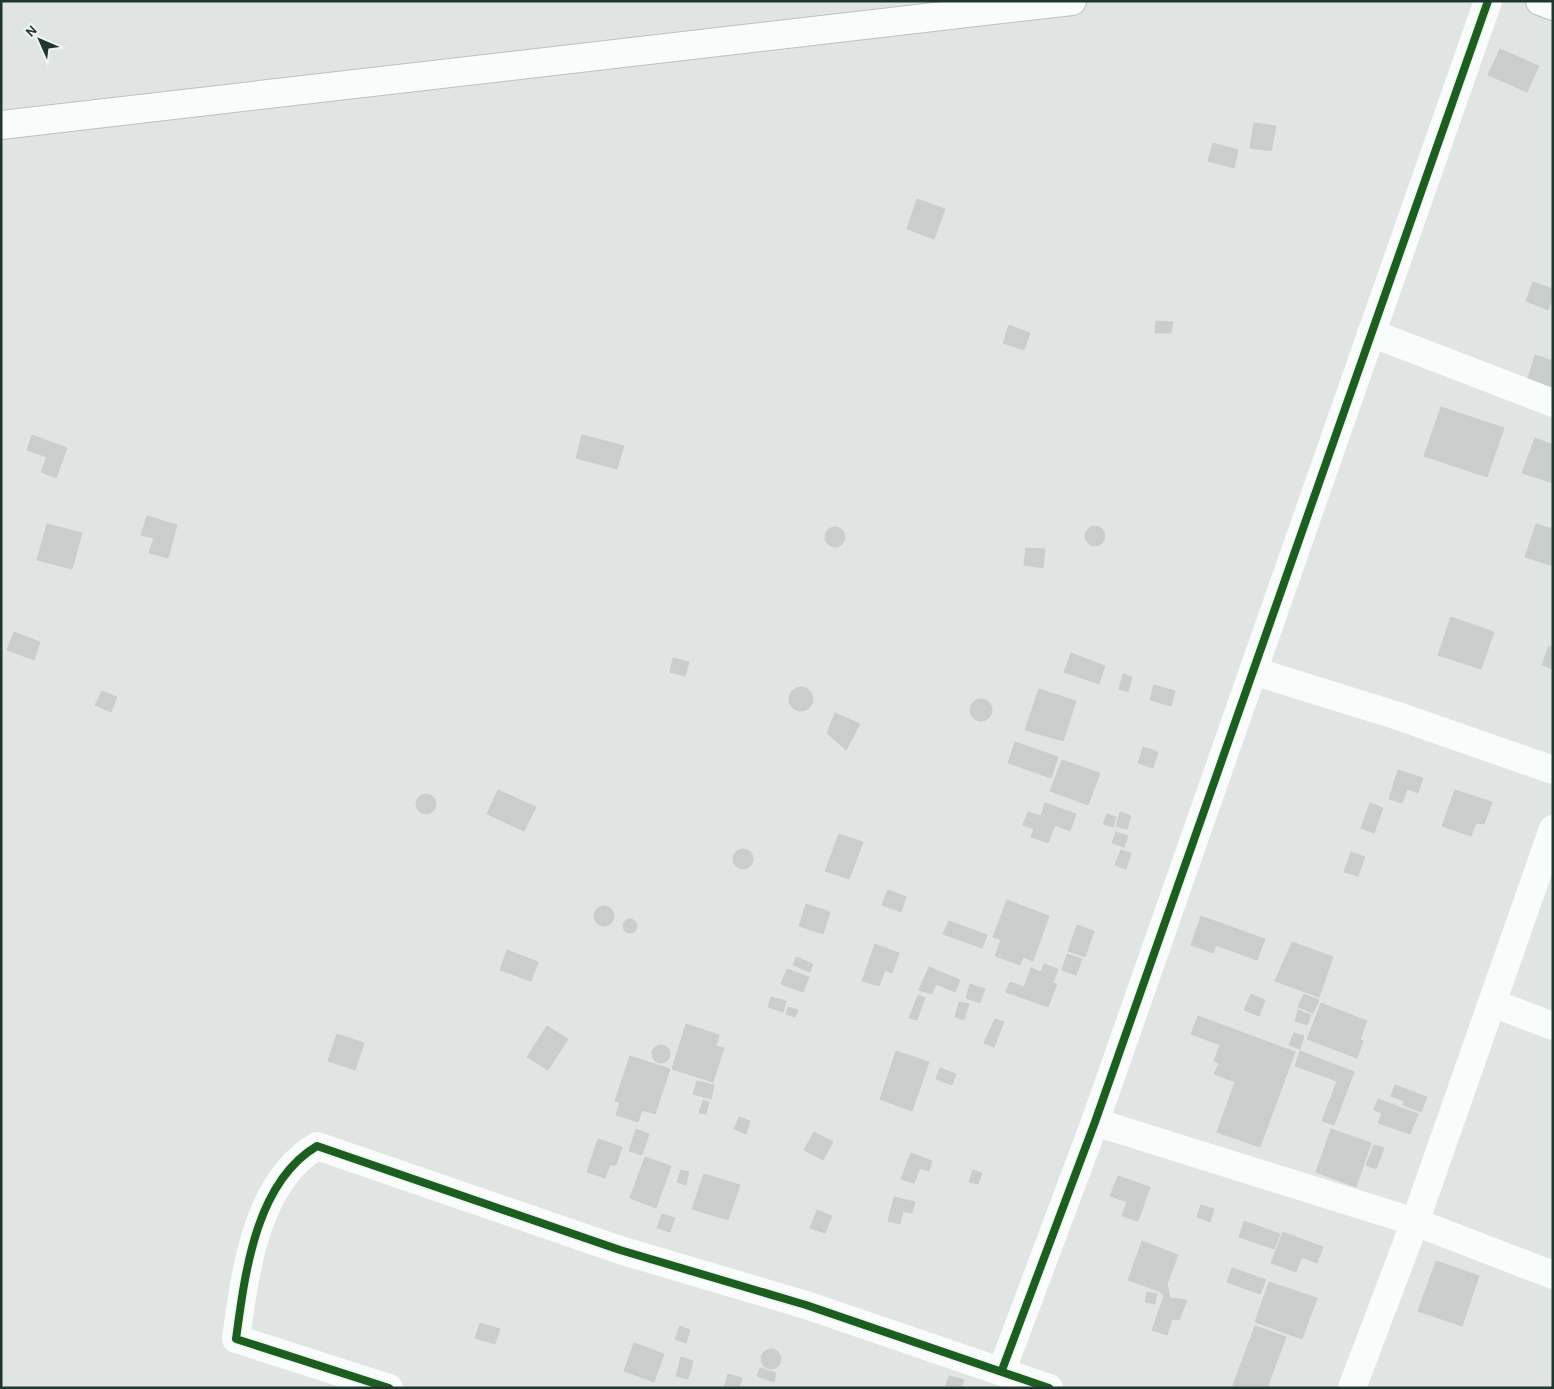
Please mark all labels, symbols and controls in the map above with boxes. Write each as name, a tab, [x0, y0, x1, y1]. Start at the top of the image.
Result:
north arrow	[15, 15, 65, 65]
text: N	[23, 23, 40, 40]

